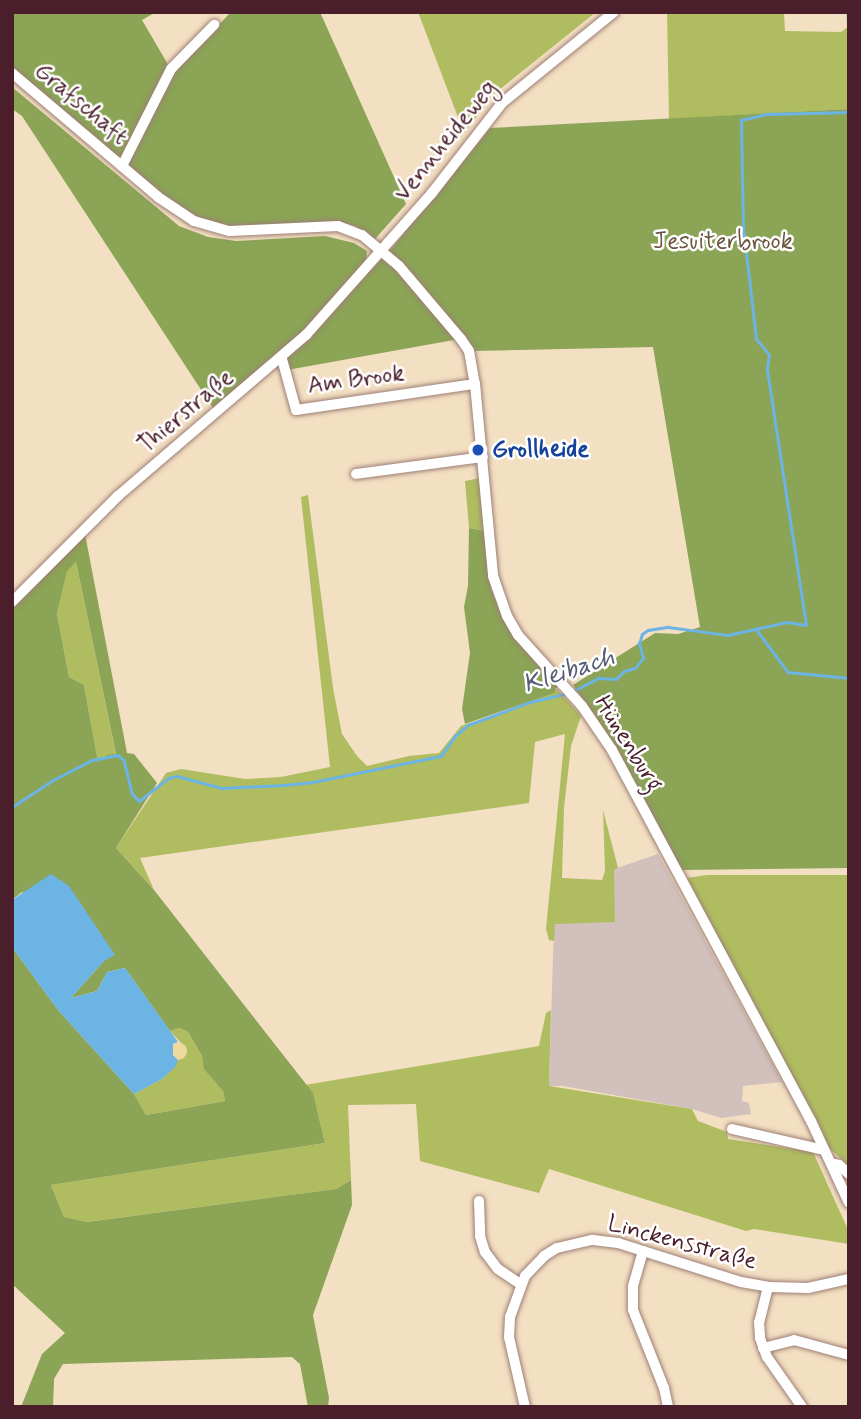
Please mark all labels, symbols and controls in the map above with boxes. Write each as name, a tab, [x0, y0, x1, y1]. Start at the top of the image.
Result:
street label: Grafschaft	[28, 57, 134, 151]
street label: Vennheideweg	[388, 75, 504, 207]
park label: Jesuiterbrook	[653, 228, 793, 256]
street label: Am Brook	[305, 359, 407, 401]
street label: Thierstraße	[132, 364, 240, 460]
place label: Grollheide	[492, 436, 589, 464]
marker: Grollheide	[470, 442, 486, 458]
water label: Kleibach	[519, 643, 619, 701]
street label: Hünenburg	[587, 691, 669, 797]
street label: Linckensstraße	[604, 1209, 760, 1277]

